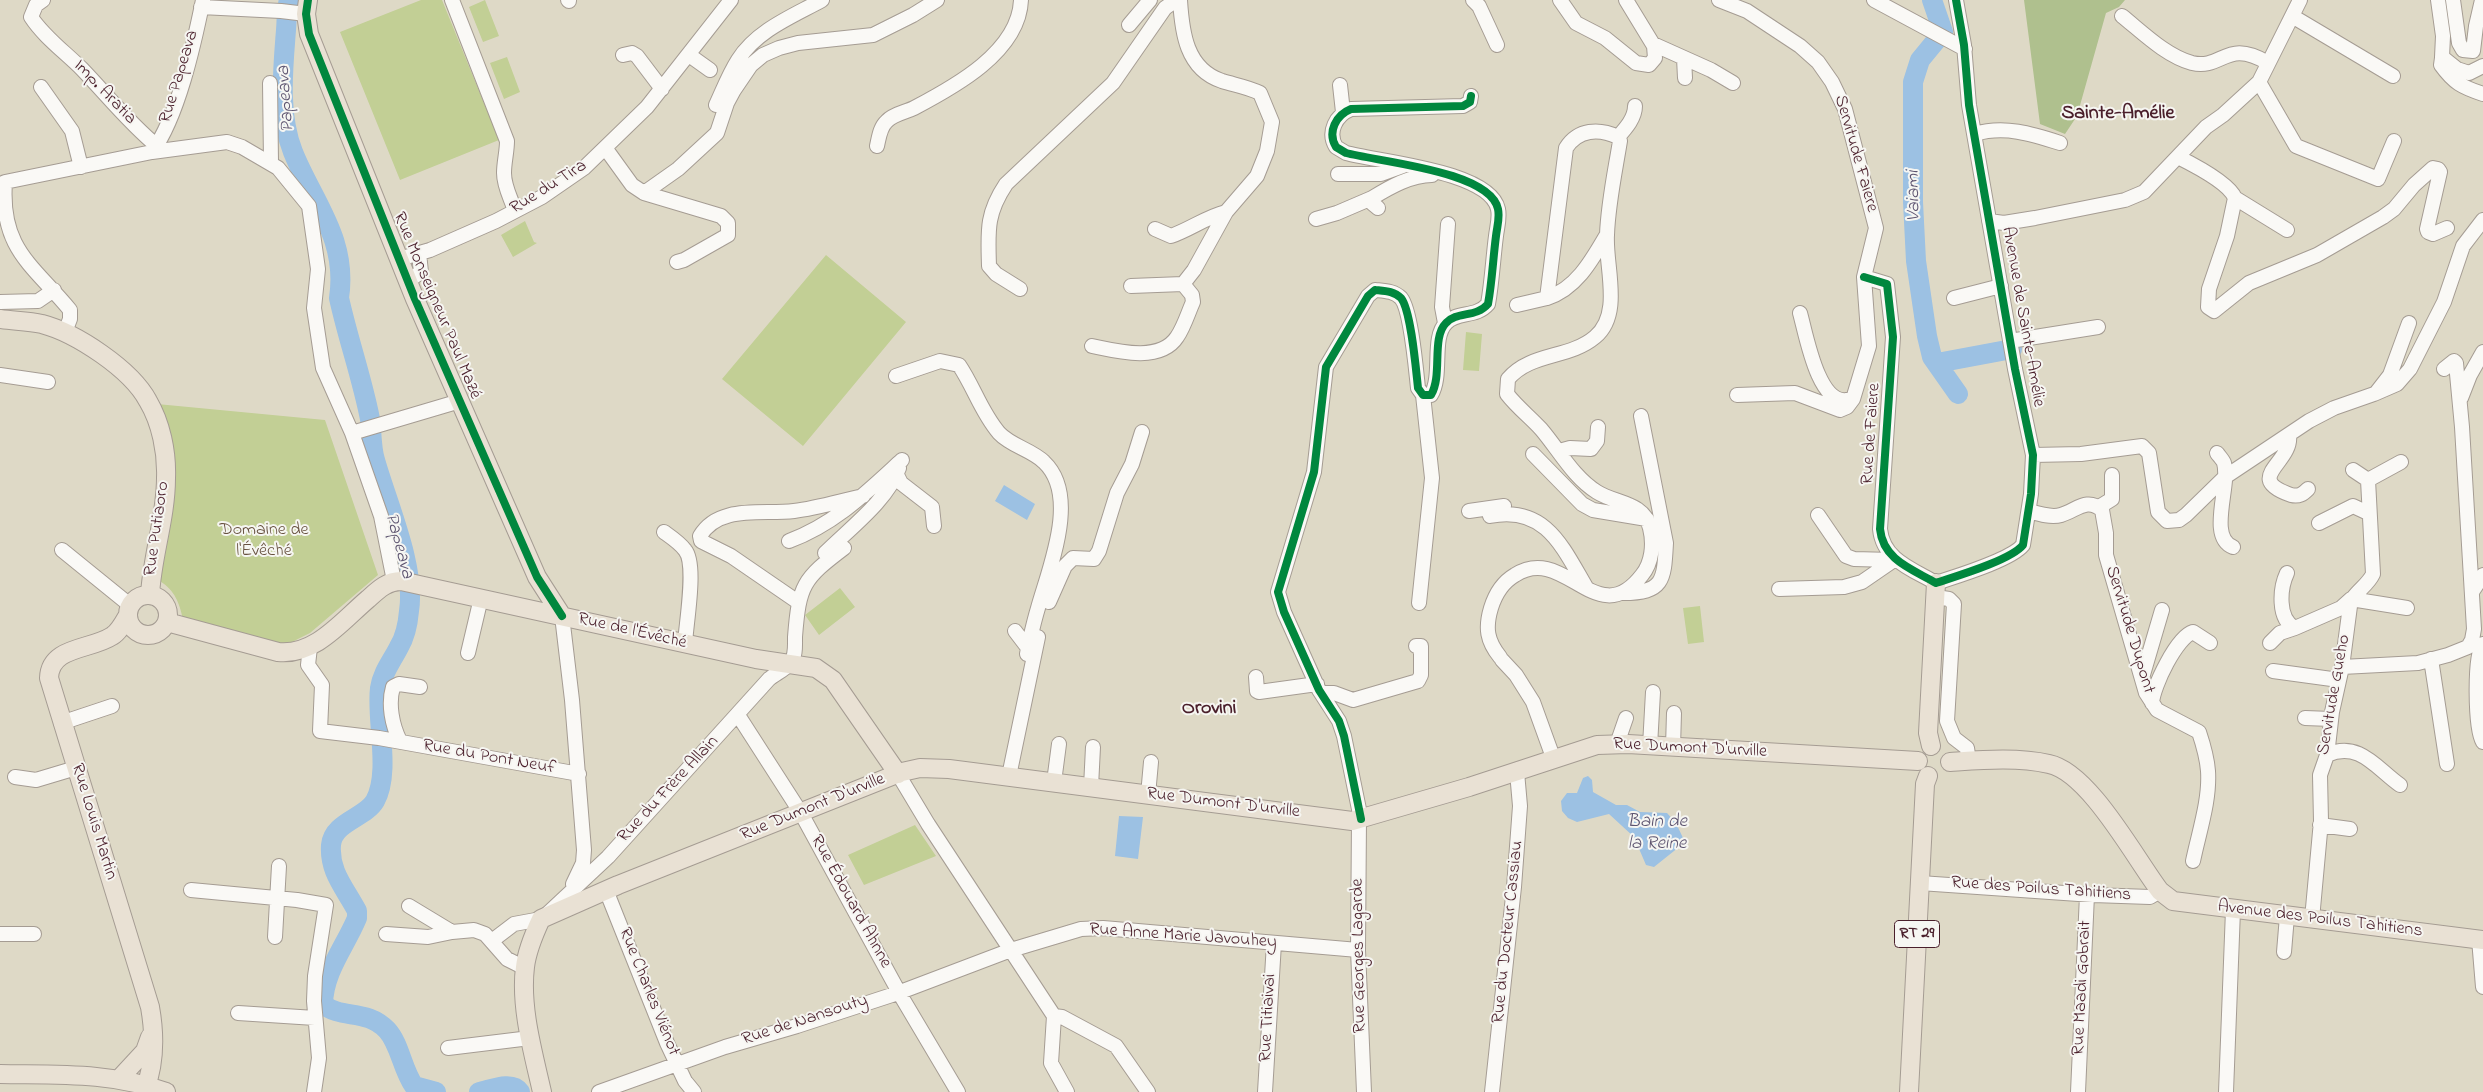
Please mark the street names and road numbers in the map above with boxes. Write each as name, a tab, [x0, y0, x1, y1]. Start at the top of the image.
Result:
street label: Rue Papeava	[156, 28, 204, 126]
street label: Imp. Aratia	[68, 56, 140, 130]
street label: Servitude Faiere	[1828, 93, 1882, 215]
street label: Rue du Tira	[507, 156, 591, 220]
street label: Rue Monseigneur Paul Mazé	[387, 209, 485, 403]
street label: Avenue de Sainte-Amélie	[1996, 225, 2048, 409]
street label: Rue de Faiere	[1858, 382, 1886, 486]
street label: Rue Putiaoro	[141, 480, 175, 578]
street label: Servitude Dupont	[2099, 564, 2159, 696]
street label: Rue de l'Évêché	[576, 609, 688, 655]
street label: Servitude Gueho	[2314, 633, 2356, 757]
street label: Rue du Frère Allain	[614, 732, 724, 848]
street label: Rue Dumont D'urville	[1612, 734, 1768, 764]
street label: Rue du Pont Neuf	[421, 736, 557, 780]
street label: Rue Louis Martin	[65, 761, 121, 883]
street label: Rue Dumont D'urville	[737, 769, 889, 847]
street label: Rue Dumont D'urville	[1145, 784, 1301, 824]
street label: Rue Édouard Ahnne	[804, 832, 896, 972]
street label: Rue du Docteur Cassiau	[1489, 840, 1529, 1024]
street label: Rue des Poilus Tahitiens	[1950, 873, 2132, 907]
street label: Rue Georges Lagarde	[1348, 878, 1372, 1034]
street label: Avenue des Poilus Tahitiens	[2216, 897, 2424, 943]
street label: Rue Anne Marie Javouhey	[1089, 920, 1277, 954]
street label: Rue Maadi Gobrait	[2069, 920, 2097, 1056]
road number: RT 29	[1894, 921, 1940, 948]
street label: Rue Charles Viénot	[612, 925, 684, 1059]
street label: Rue Titiaivai	[1256, 973, 1282, 1063]
street label: Rue de Nansouty	[739, 990, 871, 1052]

